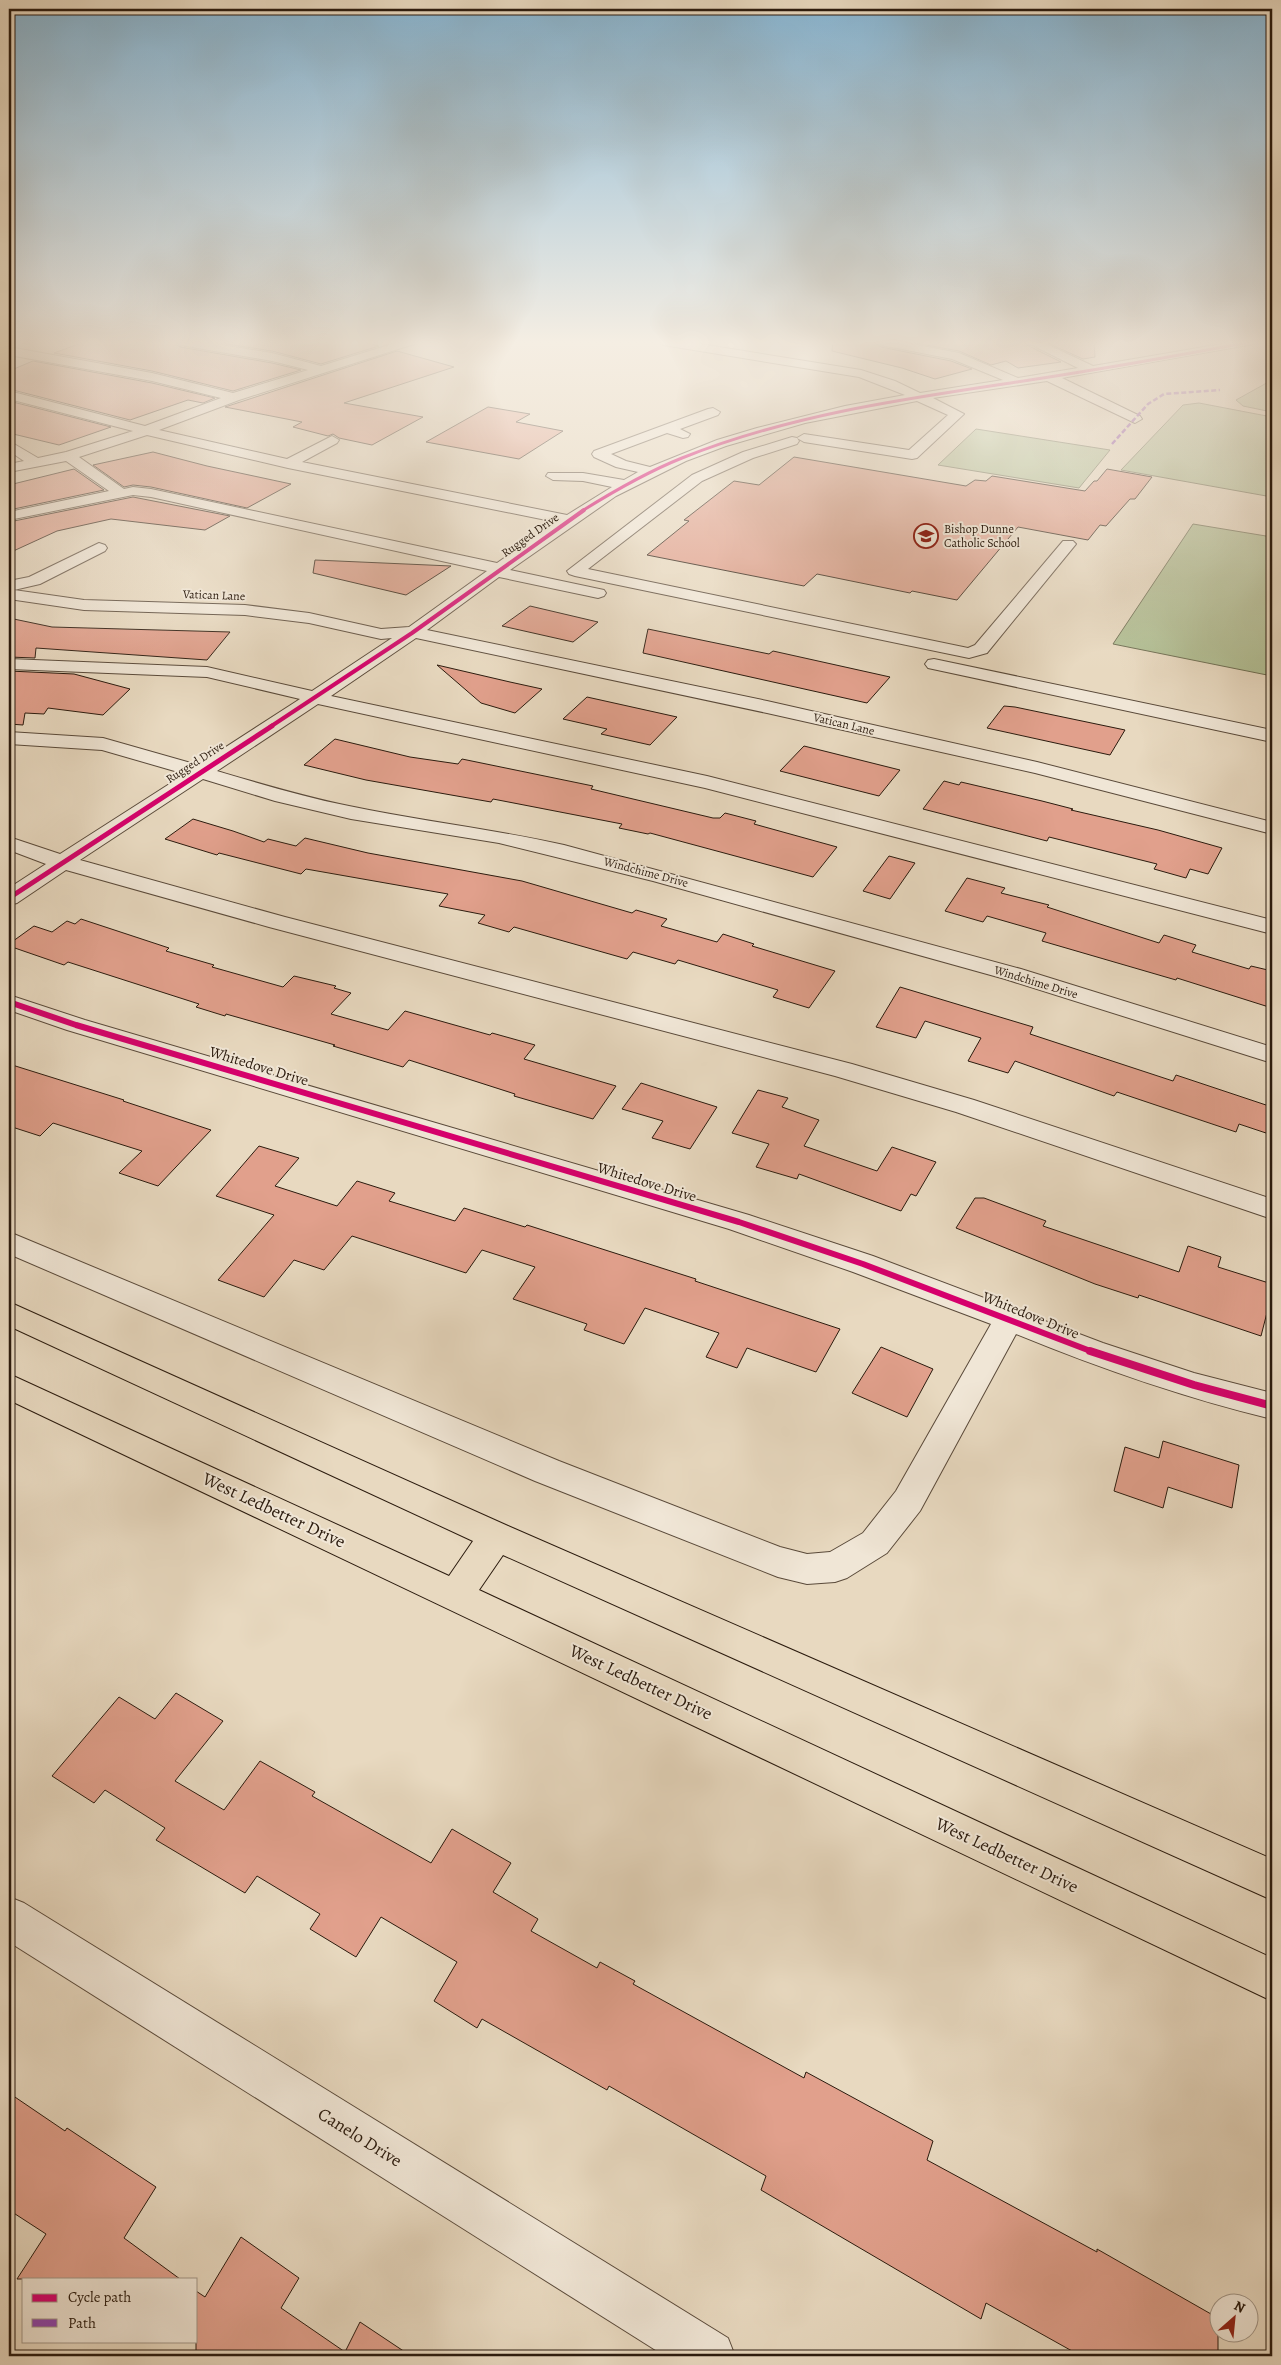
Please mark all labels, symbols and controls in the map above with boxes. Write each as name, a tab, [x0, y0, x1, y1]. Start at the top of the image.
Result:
street label: Rugged Drive	[498, 509, 562, 561]
place label: Bishop Dunne Catholic School	[944, 521, 1020, 551]
school or university icon: Bishop Dunne Catholic School	[913, 523, 939, 549]
street label: Vatican Lane	[182, 586, 245, 604]
street label: Vatican Lane	[811, 709, 876, 739]
street label: Rugged Drive	[163, 737, 227, 787]
street label: Windchime Drive	[601, 853, 690, 891]
street label: Windchime Drive	[991, 961, 1080, 1002]
street label: Whitedove Drive	[206, 1041, 311, 1091]
street label: Whitedove Drive	[594, 1157, 699, 1207]
street label: Whitedove Drive	[979, 1286, 1083, 1344]
street label: West Ledbetter Drive	[198, 1466, 349, 1554]
street label: West Ledbetter Drive	[565, 1638, 716, 1726]
street label: West Ledbetter Drive	[931, 1811, 1082, 1899]
street label: Canelo Drive	[313, 2102, 407, 2172]
legend	[22, 2278, 198, 2342]
text: Cycle path	[68, 2287, 131, 2307]
north arrow	[1208, 2292, 1258, 2342]
text: N	[1231, 2296, 1249, 2318]
text: Path	[68, 2313, 96, 2333]

